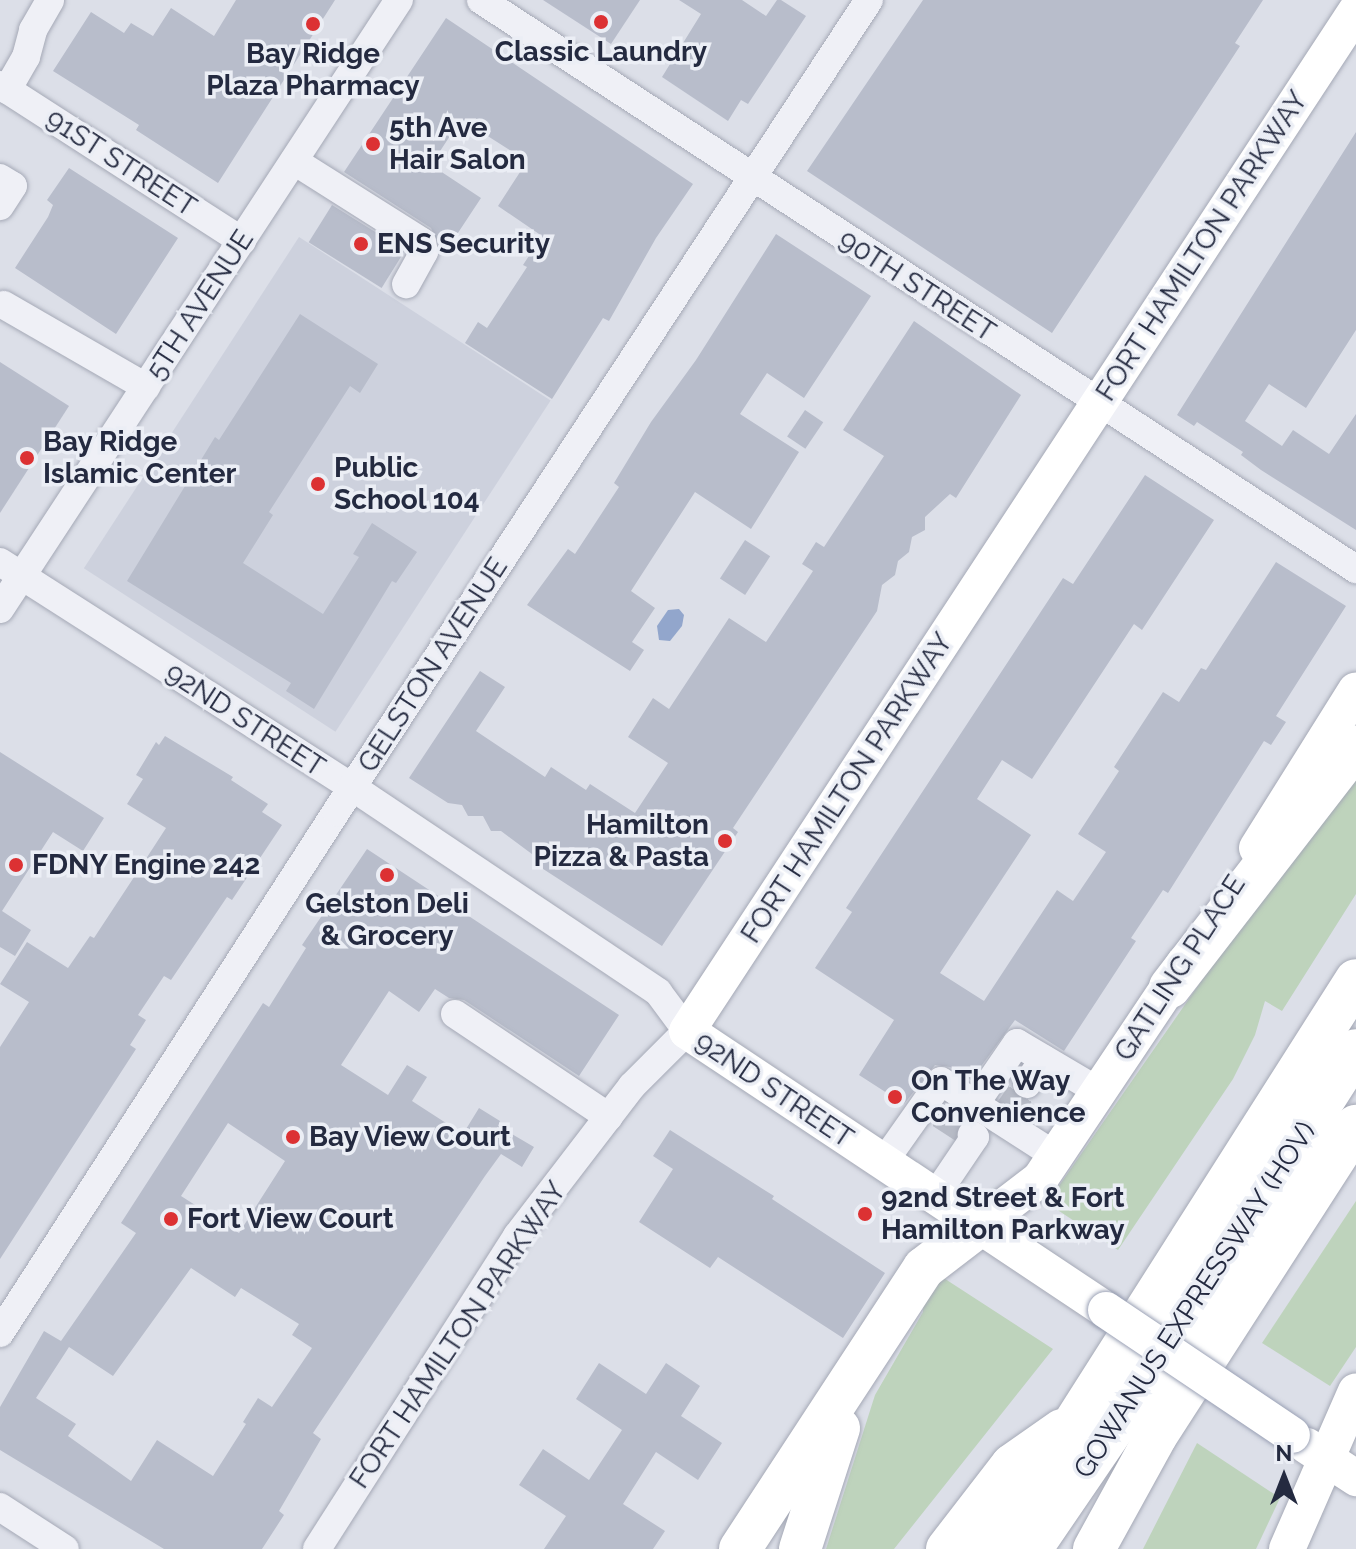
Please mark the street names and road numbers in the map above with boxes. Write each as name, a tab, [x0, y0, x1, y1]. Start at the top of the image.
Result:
street label: FORT HAMILTON PARKWAY	[1089, 84, 1315, 408]
street label: 91ST STREET	[39, 102, 203, 224]
street label: 90TH STREET	[832, 223, 1002, 349]
street label: 5TH AVENUE	[139, 224, 261, 386]
street label: GELSTON AVENUE	[351, 551, 515, 779]
street label: FORT HAMILTON PARKWAY	[734, 626, 960, 950]
street label: 92ND STREET	[159, 656, 331, 784]
street label: GATLING PLACE	[1108, 869, 1252, 1067]
street label: 92ND STREET	[689, 1025, 859, 1155]
street label: GOWANUS EXPRESSWAY (HOV)	[1067, 1115, 1323, 1485]
street label: FORT HAMILTON PARKWAY	[342, 1175, 574, 1495]

